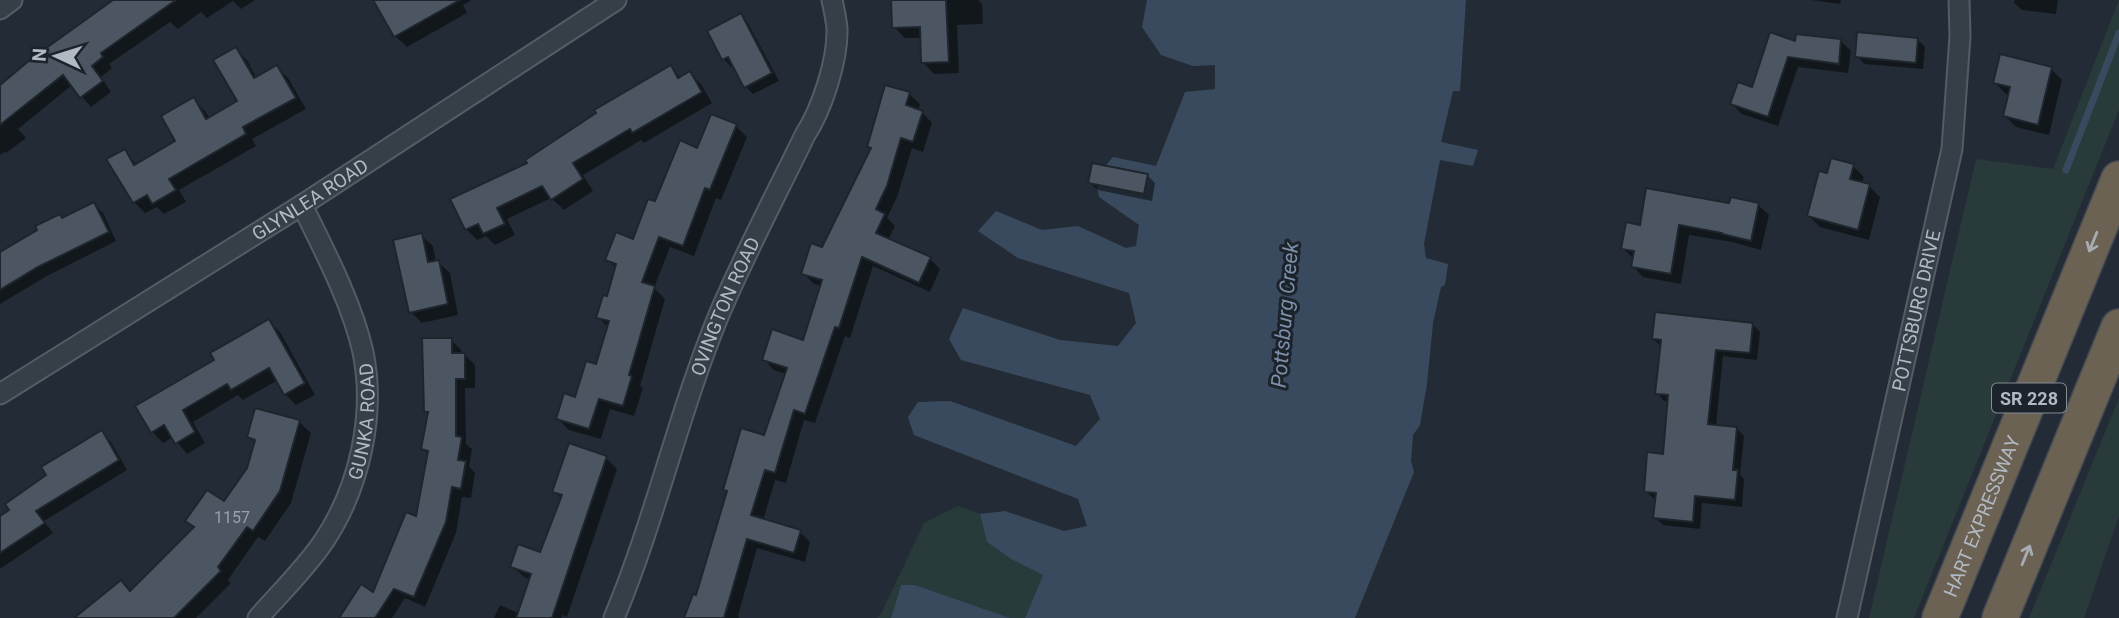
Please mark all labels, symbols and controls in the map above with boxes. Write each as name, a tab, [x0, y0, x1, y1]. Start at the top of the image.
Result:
north arrow	[21, 21, 91, 91]
text: N	[28, 47, 51, 62]
street label: GLYNLEA ROAD	[248, 154, 372, 245]
street label: POTTSBURG DRIVE	[1887, 228, 1945, 393]
one-way arrow	[2086, 231, 2099, 252]
street label: OVINGTON ROAD	[685, 233, 764, 379]
water label: Pottsburg Creek	[1267, 241, 1303, 389]
street label: GUNKA ROAD	[343, 362, 379, 483]
road number: SR 228	[1992, 384, 2066, 412]
street label: HART EXPRESSWAY	[1938, 432, 2025, 600]
house number: 1157	[214, 508, 250, 527]
one-way arrow	[2021, 544, 2034, 566]

